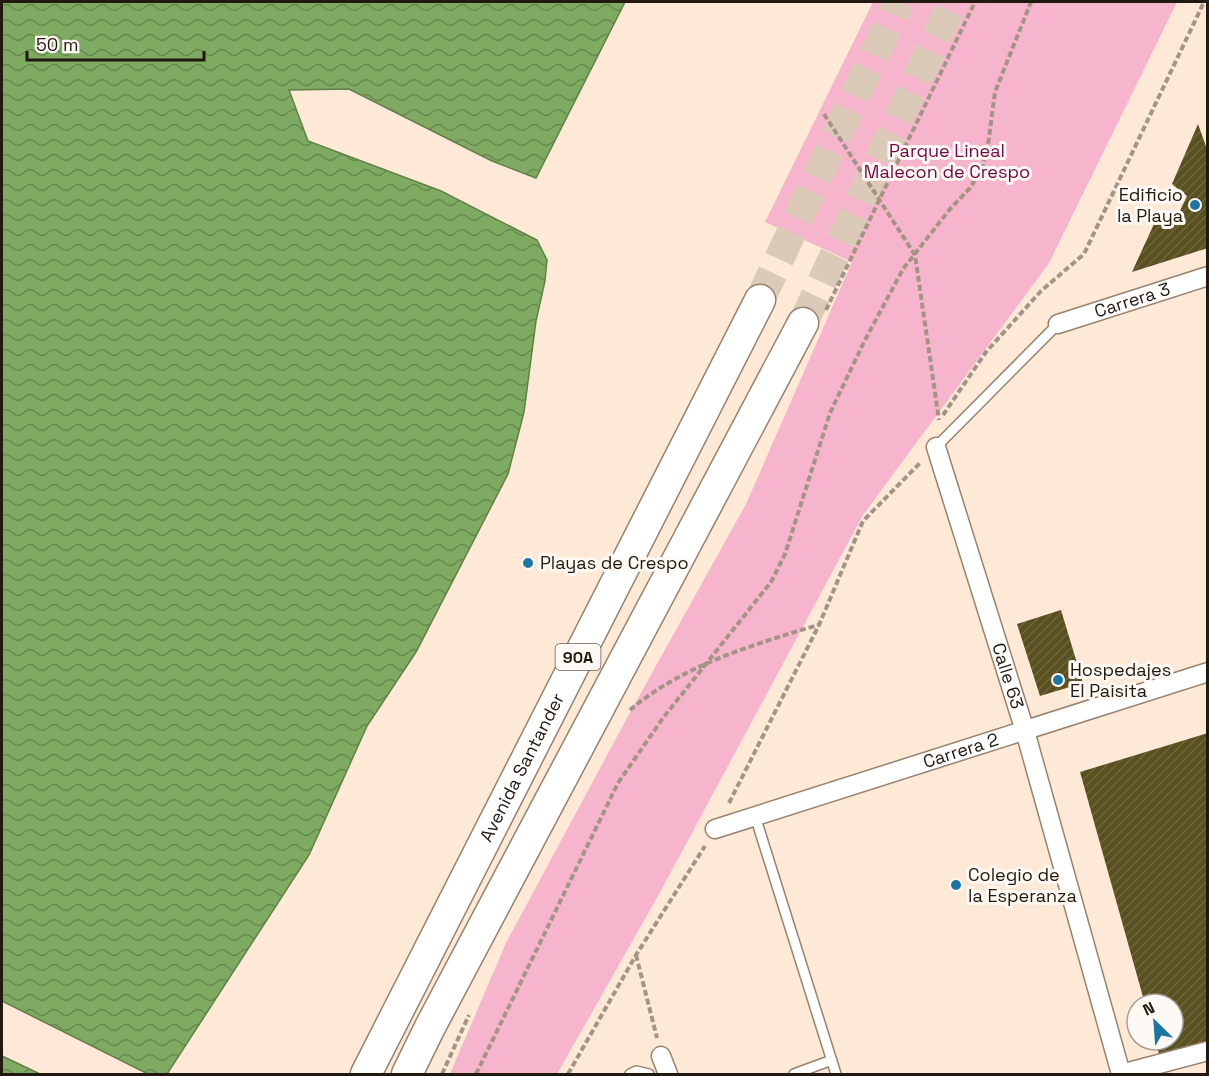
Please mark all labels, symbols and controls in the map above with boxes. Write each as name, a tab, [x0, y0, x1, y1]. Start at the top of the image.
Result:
scale bar	[27, 24, 204, 62]
text: 50 m	[36, 33, 78, 56]
park label: Parque Lineal Malecon de Crespo	[864, 139, 1030, 183]
place label: Edificio la Playa	[1117, 183, 1183, 227]
marker: Edificio la Playa	[1188, 198, 1202, 212]
street label: Carrera 3	[1091, 277, 1173, 323]
place label: Playas de Crespo	[540, 551, 689, 574]
marker: Playas de Crespo	[521, 556, 535, 570]
street label: Calle 63	[987, 640, 1029, 712]
road number: 90A	[556, 644, 600, 670]
place label: Hospedajes El Paisita	[1070, 658, 1171, 702]
marker: Hospedajes El Paisita	[1051, 673, 1065, 687]
street label: Avenida Santander	[474, 689, 569, 845]
street label: Carrera 2	[920, 727, 1001, 773]
place label: Colegio de la Esperanza	[968, 863, 1077, 907]
marker: Colegio de la Esperanza	[949, 878, 963, 892]
north arrow	[1125, 992, 1185, 1052]
text: N	[1140, 997, 1158, 1021]

